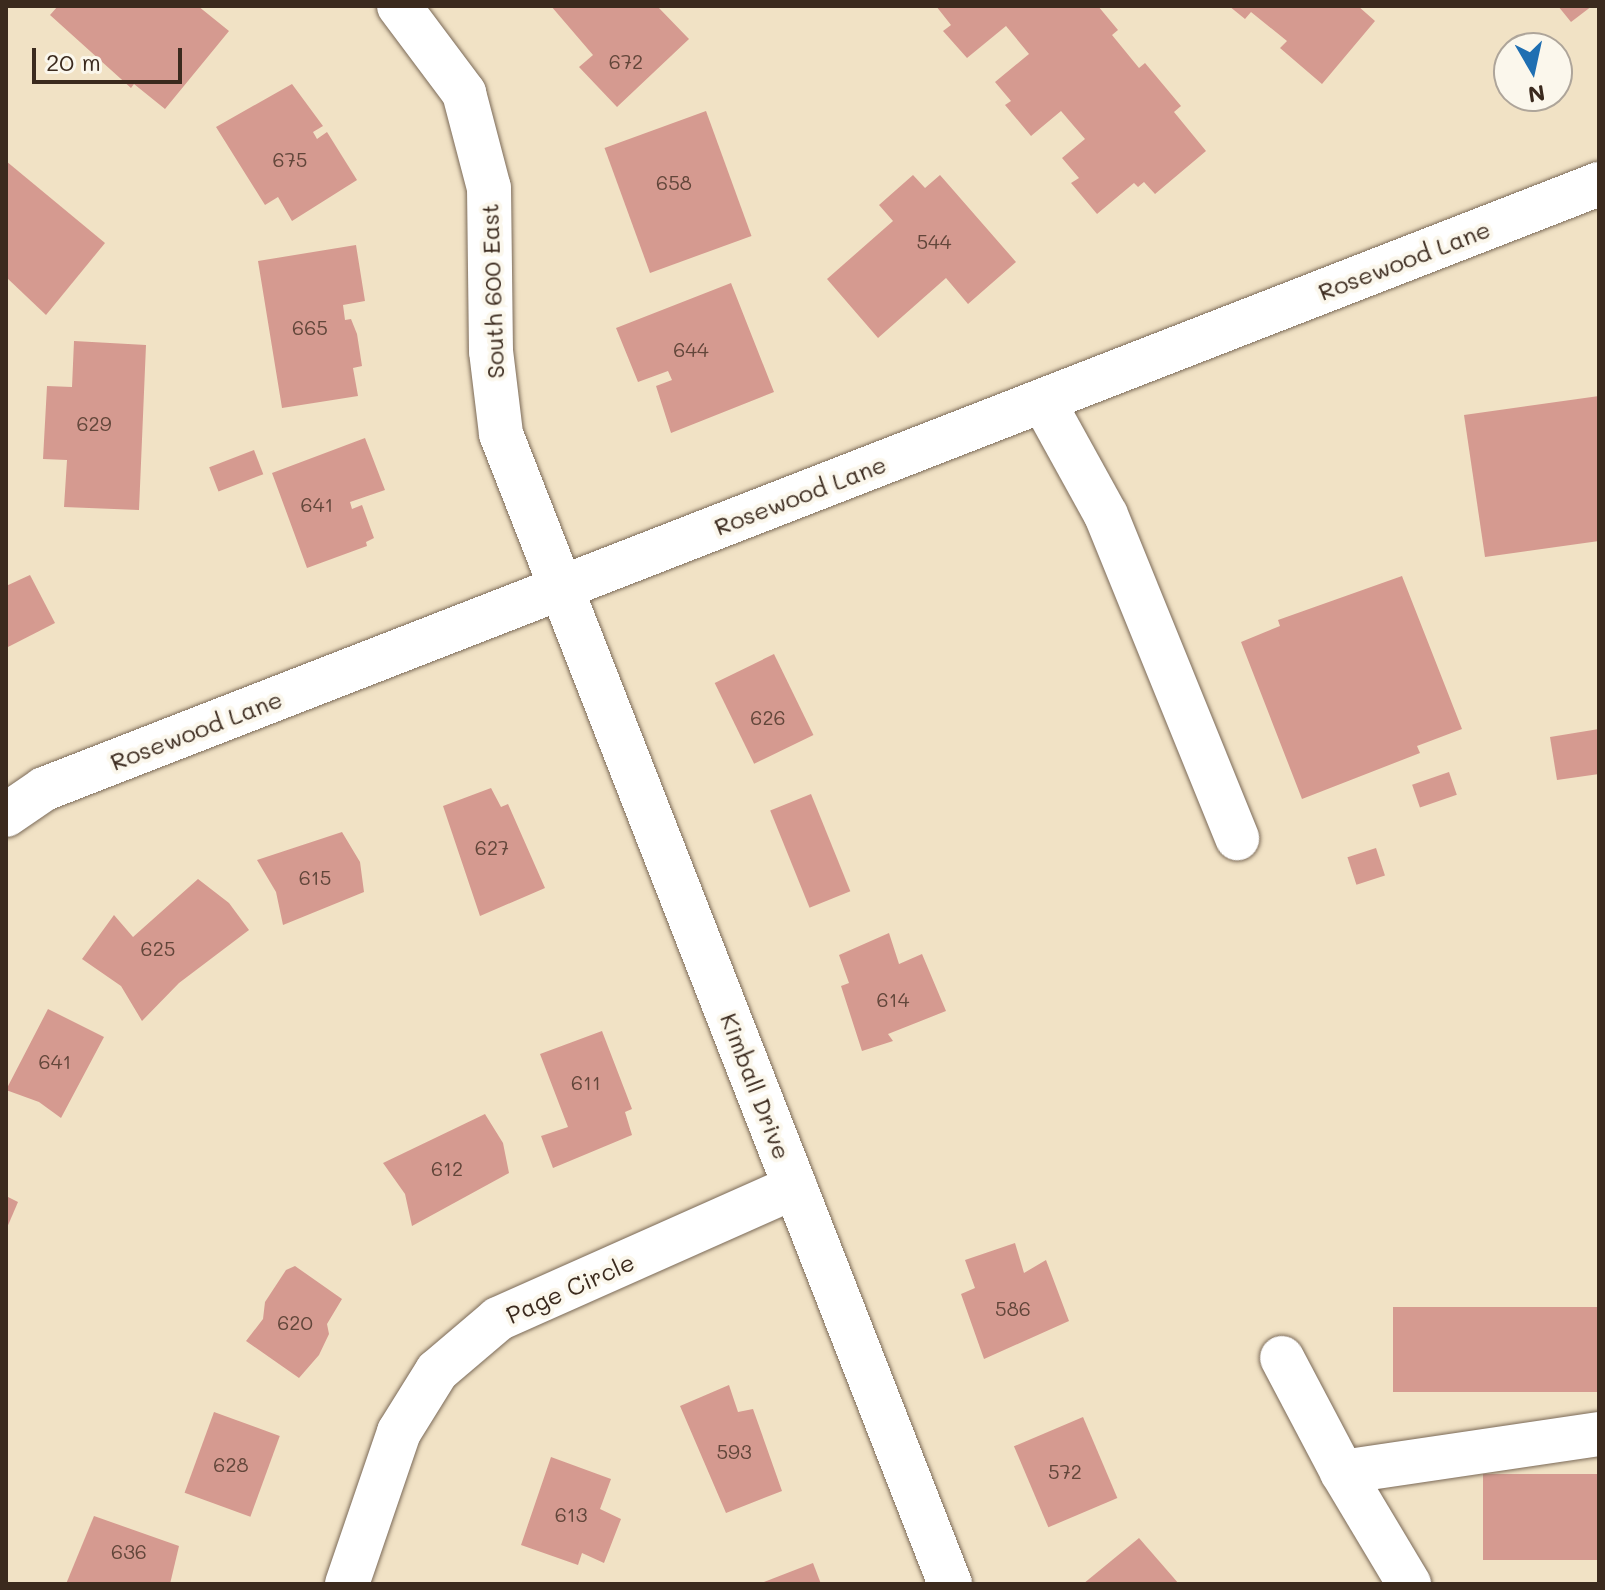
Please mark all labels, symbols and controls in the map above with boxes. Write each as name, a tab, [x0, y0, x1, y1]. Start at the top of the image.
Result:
scale bar	[36, 32, 186, 82]
north arrow	[1493, 32, 1573, 112]
text: 20 m	[46, 46, 101, 77]
house number: 672	[609, 49, 643, 73]
text: N	[1526, 79, 1547, 110]
house number: 675	[273, 147, 307, 171]
house number: 658	[656, 170, 692, 194]
street label: South 600 East	[475, 203, 509, 379]
street label: Rosewood Lane	[1314, 214, 1494, 306]
house number: 544	[916, 229, 952, 253]
house number: 665	[292, 315, 328, 339]
house number: 644	[673, 337, 709, 361]
house number: 629	[76, 411, 112, 435]
street label: Rosewood Lane	[710, 449, 890, 541]
house number: 641	[301, 492, 333, 516]
street label: Rosewood Lane	[106, 684, 286, 776]
house number: 626	[750, 705, 786, 729]
house number: 627	[475, 835, 509, 859]
house number: 615	[299, 865, 331, 889]
house number: 625	[141, 936, 175, 960]
house number: 614	[877, 987, 909, 1011]
street label: Kimball Drive	[715, 1009, 797, 1163]
house number: 641	[39, 1049, 71, 1073]
house number: 611	[571, 1070, 601, 1094]
house number: 612	[431, 1156, 463, 1180]
street label: Page Circle	[501, 1247, 639, 1329]
house number: 586	[995, 1296, 1031, 1320]
house number: 620	[277, 1310, 313, 1334]
house number: 593	[716, 1439, 752, 1463]
house number: 628	[213, 1452, 249, 1476]
house number: 572	[1048, 1459, 1082, 1483]
house number: 613	[555, 1502, 587, 1526]
house number: 636	[111, 1539, 147, 1563]

